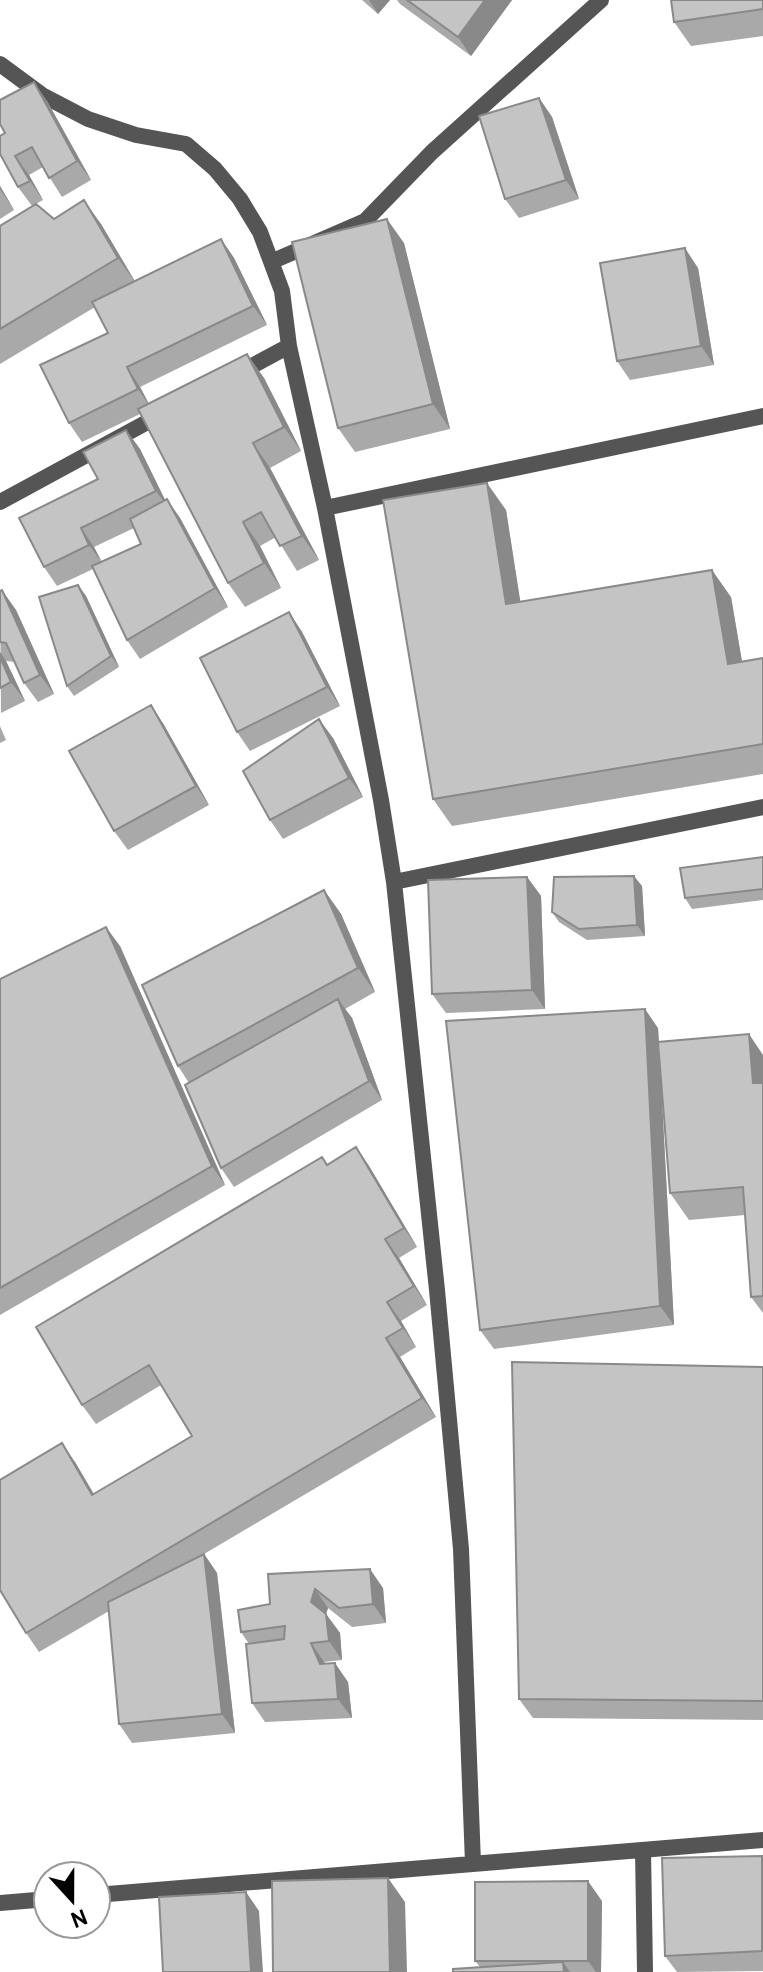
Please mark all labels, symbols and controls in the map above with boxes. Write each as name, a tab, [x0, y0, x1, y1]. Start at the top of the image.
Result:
north arrow	[32, 1860, 112, 1940]
text: N	[66, 1901, 90, 1932]

